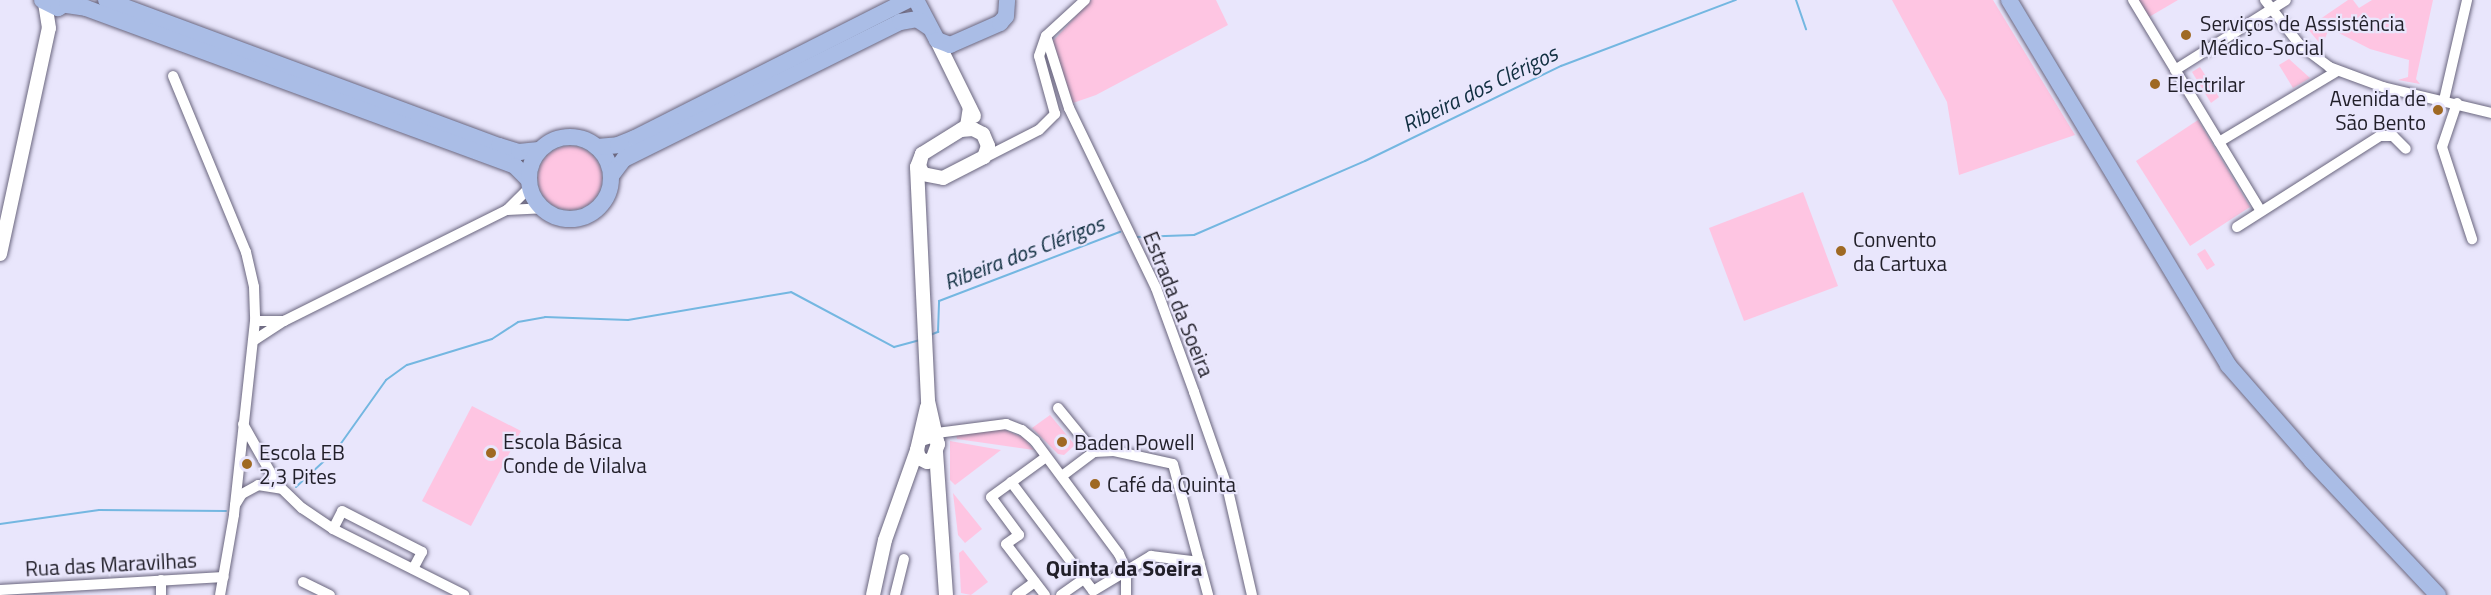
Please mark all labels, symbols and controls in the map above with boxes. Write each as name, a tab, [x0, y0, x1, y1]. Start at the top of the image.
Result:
place label: Serviços de Assistência Médico-Social	[2200, 10, 2405, 60]
marker: Serviços de Assistência Médico-Social	[2177, 26, 2195, 44]
water label: Ribeira dos Clérigos	[1398, 40, 1562, 138]
place label: Electrilar	[2167, 71, 2245, 97]
marker: Electrilar	[2148, 77, 2162, 91]
place label: Avenida de São Bento	[2330, 85, 2426, 135]
marker: Avenida de São Bento	[2431, 103, 2445, 117]
water label: Ribeira dos Clérigos	[940, 210, 1108, 296]
place label: Convento da Cartuxa	[1853, 226, 1947, 276]
street label: Estrada da Soeira	[1138, 228, 1220, 380]
marker: Convento da Cartuxa	[1834, 244, 1848, 258]
place label: Escola Básica Conde de Vilalva	[503, 428, 647, 478]
place label: Baden Powell	[1074, 429, 1195, 455]
marker: Baden Powell	[1055, 435, 1069, 449]
place label: Escola EB 2,3 Pites	[259, 439, 345, 489]
marker: Escola Básica Conde de Vilalva	[484, 446, 498, 460]
marker: Escola EB 2,3 Pites	[240, 457, 254, 471]
place label: Café da Quinta	[1107, 471, 1236, 497]
marker: Café da Quinta	[1088, 477, 1102, 491]
street label: Rua das Maravilhas	[24, 547, 198, 581]
district label: Quinta da Soeira	[1046, 556, 1202, 582]

